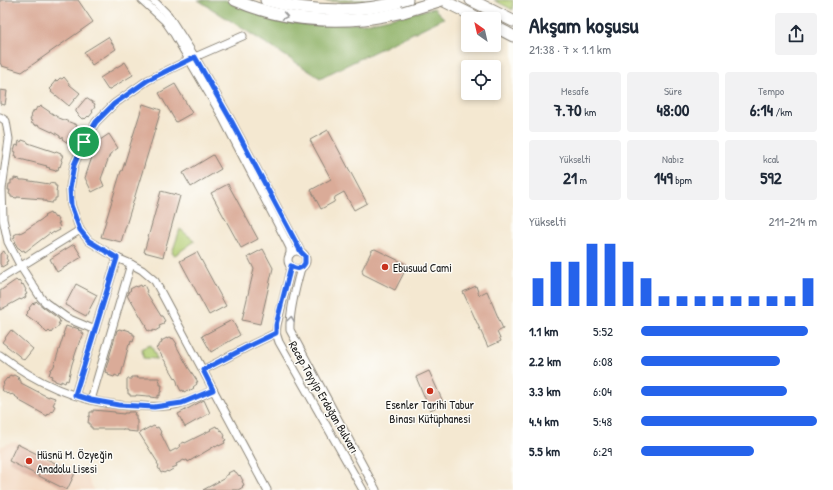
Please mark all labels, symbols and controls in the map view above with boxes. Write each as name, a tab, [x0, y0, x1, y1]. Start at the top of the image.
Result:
text: Akşam koşusu	[529, 10, 639, 40]
one-way arrow	[282, 11, 289, 19]
north arrow	[461, 12, 501, 52]
map controls	[461, 12, 501, 100]
button: share	[775, 13, 817, 55]
text: 21:38 · 7 × 1.1 km	[529, 40, 611, 58]
button: locate	[461, 60, 501, 100]
text: Mesafe	[561, 84, 589, 98]
text: Süre	[664, 84, 682, 98]
text: Tempo	[758, 84, 784, 98]
text: 7.70	[554, 98, 582, 121]
text: 48:00	[657, 98, 689, 121]
text: 6:14	[750, 98, 773, 121]
text: km	[582, 105, 596, 119]
text: /km	[773, 105, 792, 119]
pin	[67, 125, 101, 159]
icon: arrive	[73, 131, 95, 153]
text: Yükselti	[559, 152, 591, 166]
text: Nabız	[662, 152, 684, 166]
text: kcal	[763, 152, 779, 166]
text: 21	[563, 166, 577, 189]
text: 149	[654, 166, 673, 189]
text: 592	[760, 166, 782, 189]
text: m	[577, 173, 587, 187]
text: bpm	[673, 173, 692, 187]
text: Yükselti	[529, 212, 566, 230]
text: 211–214 m	[769, 212, 817, 230]
place label: Ebusuud Cami	[393, 259, 452, 276]
marker: Ebusuud Cami	[380, 262, 390, 272]
one-way arrow	[286, 316, 295, 322]
text: 1.1 km	[529, 322, 558, 340]
text: 5:52	[593, 322, 613, 340]
street label: Recep Tayyip Erdoğan Bulvarı	[285, 338, 363, 456]
text: 2.2 km	[529, 352, 561, 370]
text: 6:08	[593, 352, 613, 370]
text: 3.3 km	[529, 382, 561, 400]
text: 6:04	[593, 382, 612, 400]
marker: Esenler Tarihi Tabur Binası Kütüphanesi	[425, 386, 435, 396]
place label: Esenler Tarihi Tabur Binası Kütüphanesi	[386, 396, 475, 427]
text: 4.4 km	[529, 412, 559, 430]
text: 5:48	[593, 412, 612, 430]
text: 5.5 km	[529, 442, 560, 460]
text: 6:29	[593, 442, 612, 460]
place label: Hüsnü M. Özyeğin Anadolu Lisesi	[37, 446, 113, 477]
marker: Hüsnü M. Özyeğin Anadolu Lisesi	[24, 456, 34, 466]

